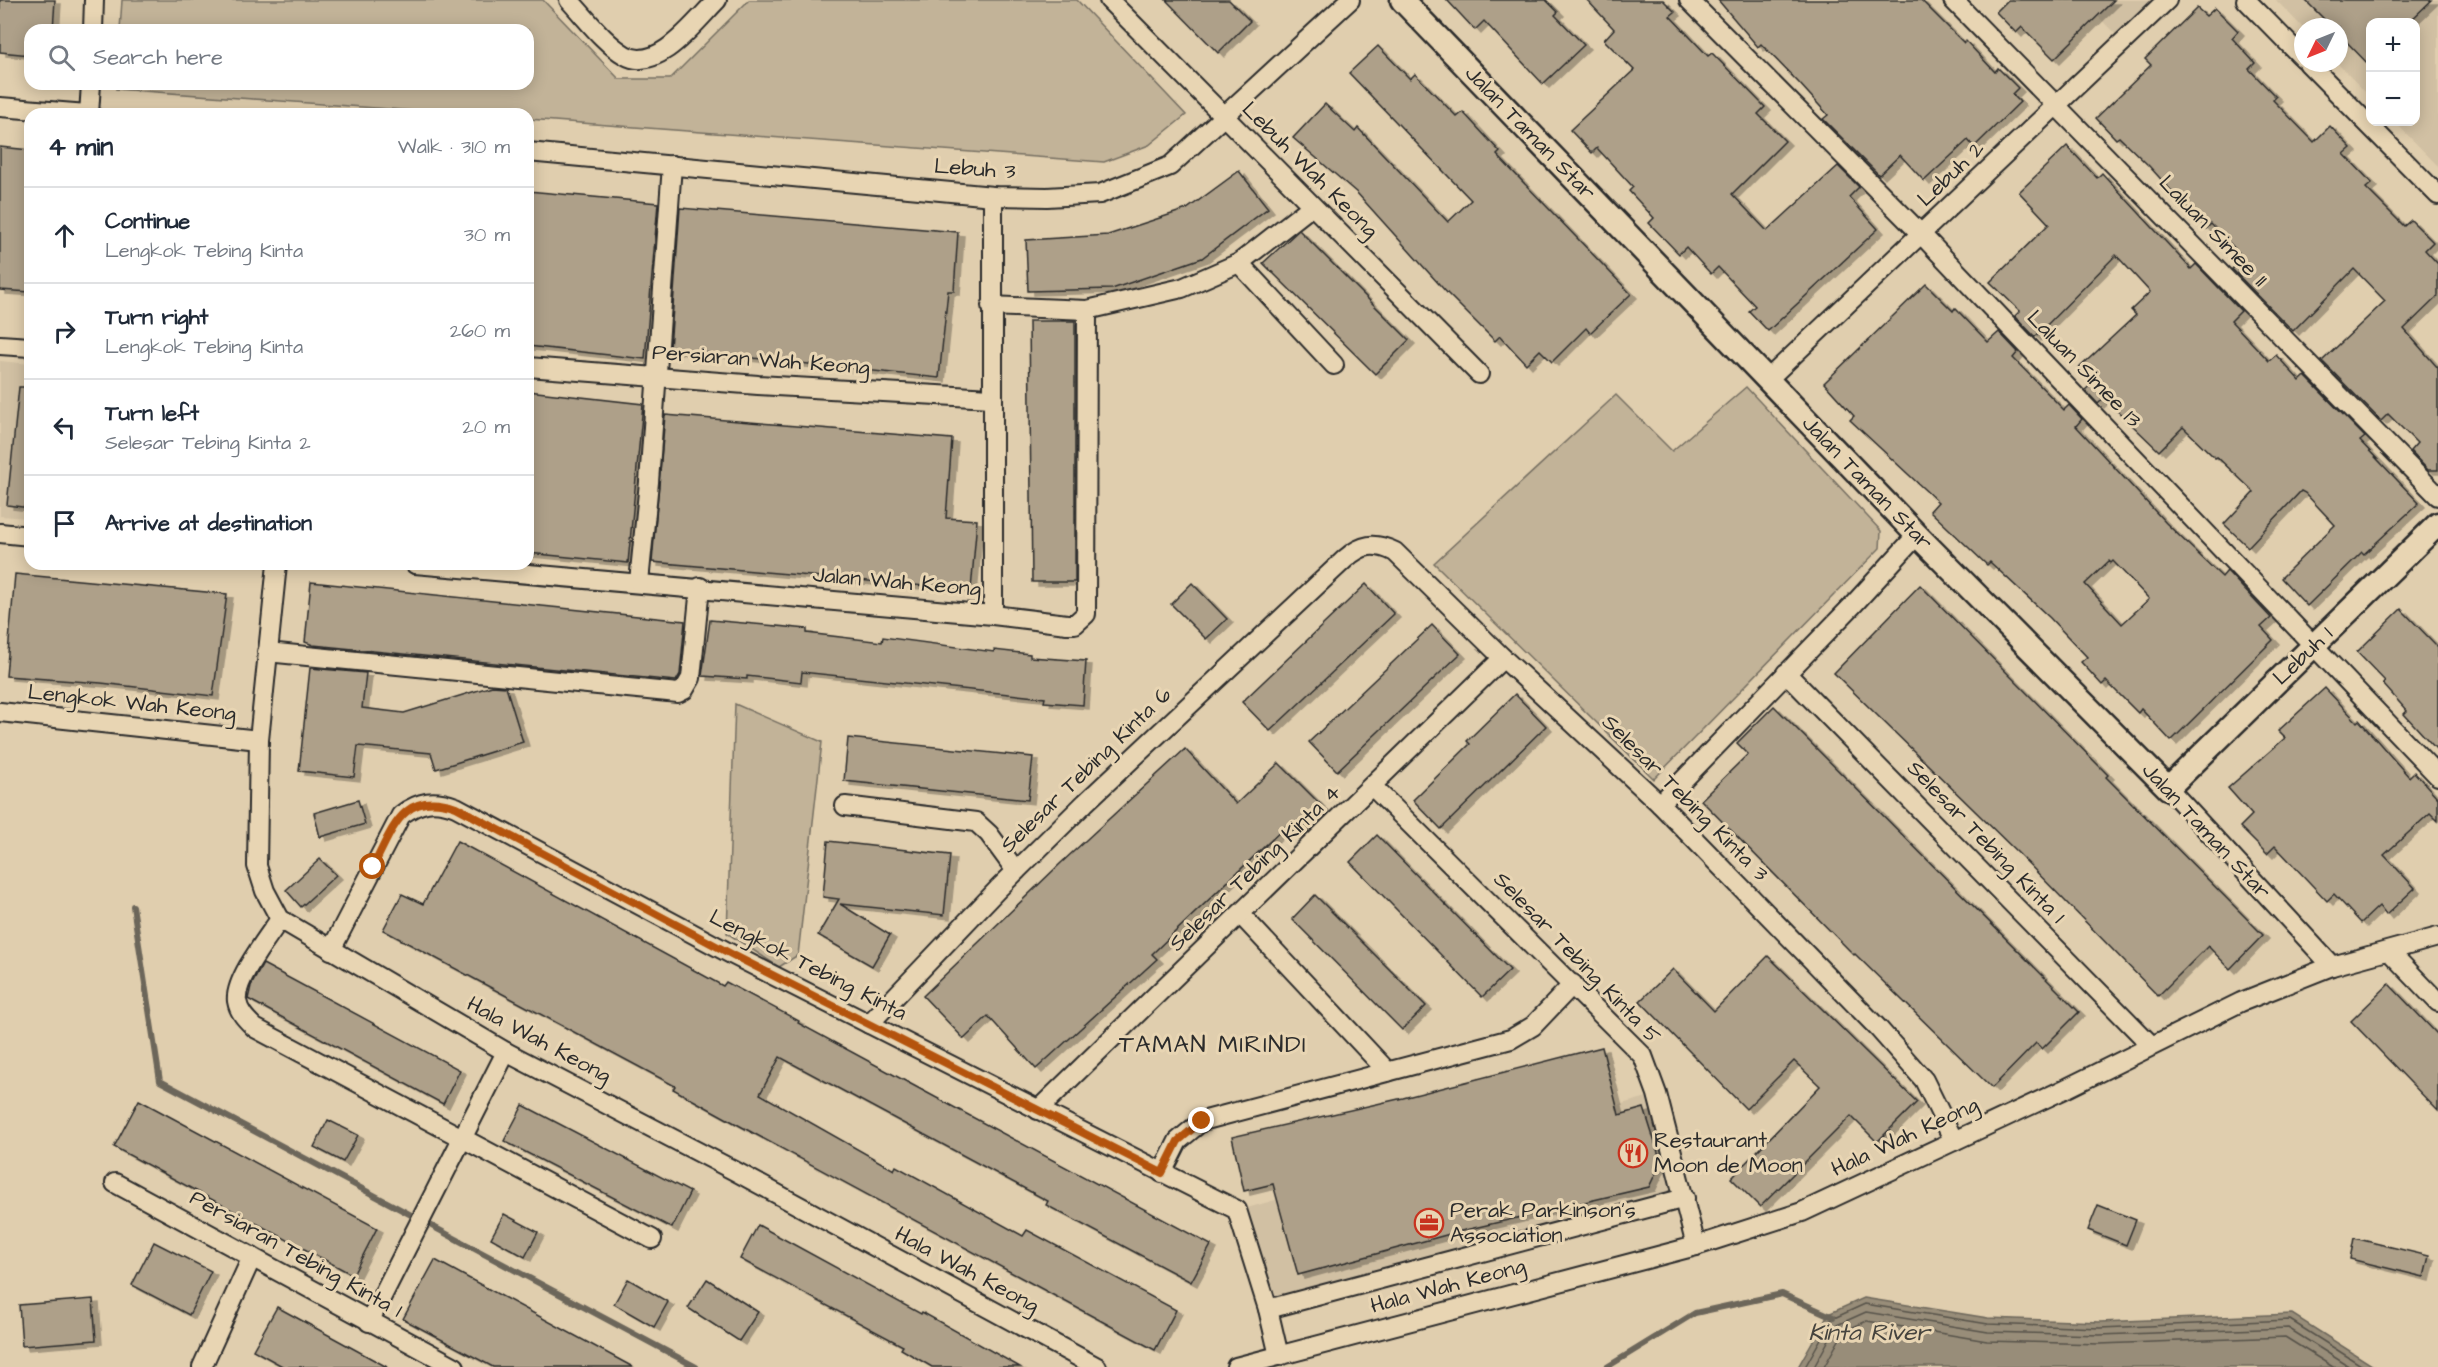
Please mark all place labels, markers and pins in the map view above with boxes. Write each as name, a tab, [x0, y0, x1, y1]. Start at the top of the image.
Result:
place label: Restaurant Moon de Moon	[1654, 1125, 1803, 1181]
restaurant icon: Restaurant Moon de Moon	[1617, 1137, 1649, 1169]
place label: Perak Parkinson's Association	[1450, 1195, 1636, 1251]
office icon: Perak Parkinson's Association	[1413, 1207, 1445, 1239]

